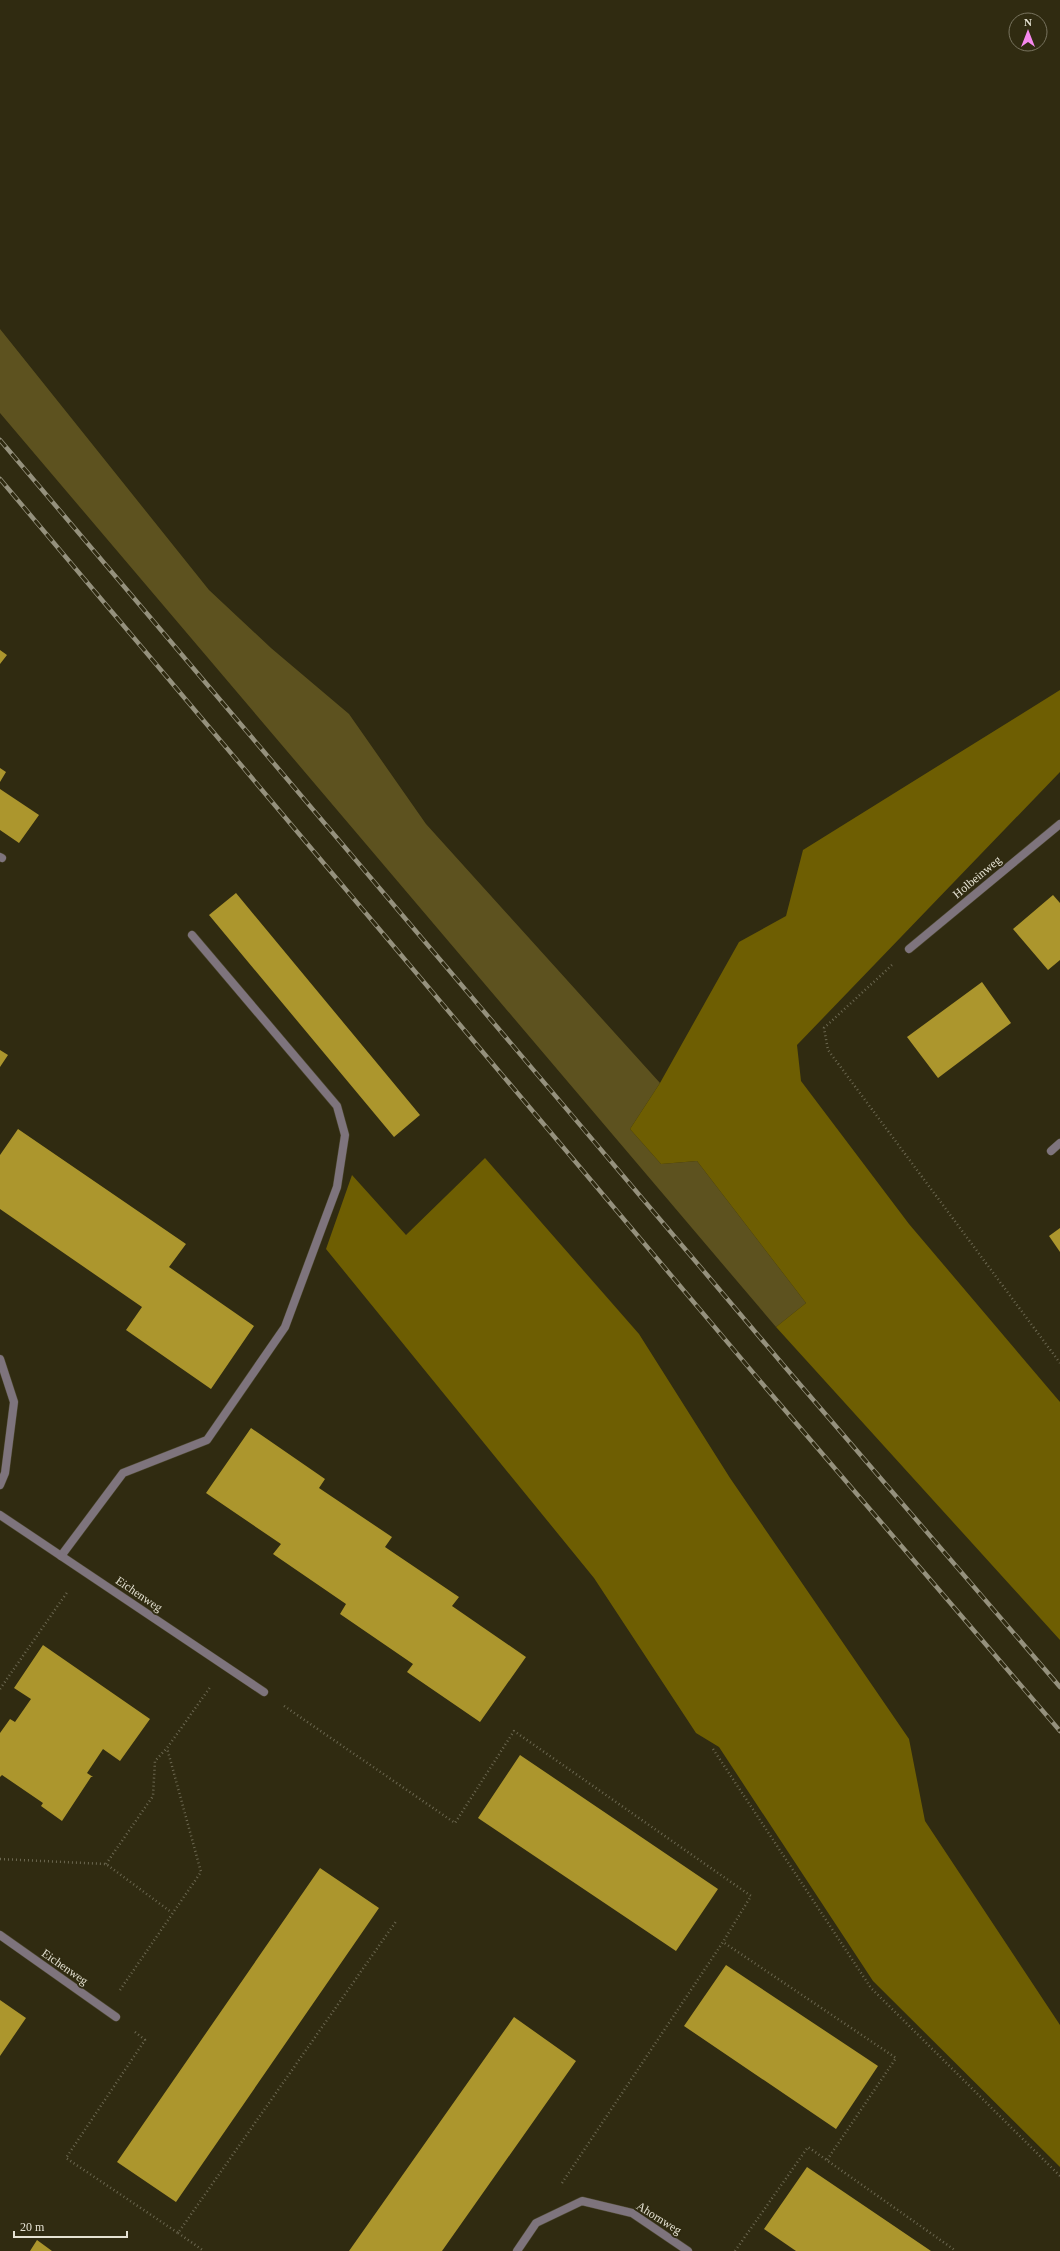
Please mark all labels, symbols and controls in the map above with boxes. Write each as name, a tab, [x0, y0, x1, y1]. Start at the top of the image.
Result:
north arrow	[1008, 12, 1048, 52]
text: N	[1024, 16, 1032, 28]
street label: Holbeinweg	[950, 853, 1004, 901]
street label: Eichenweg	[113, 1573, 165, 1615]
street label: Eichenweg	[39, 1946, 91, 1988]
street label: Ahornweg	[634, 2199, 684, 2237]
scale bar	[14, 2213, 127, 2239]
text: 20 m	[20, 2220, 45, 2234]

